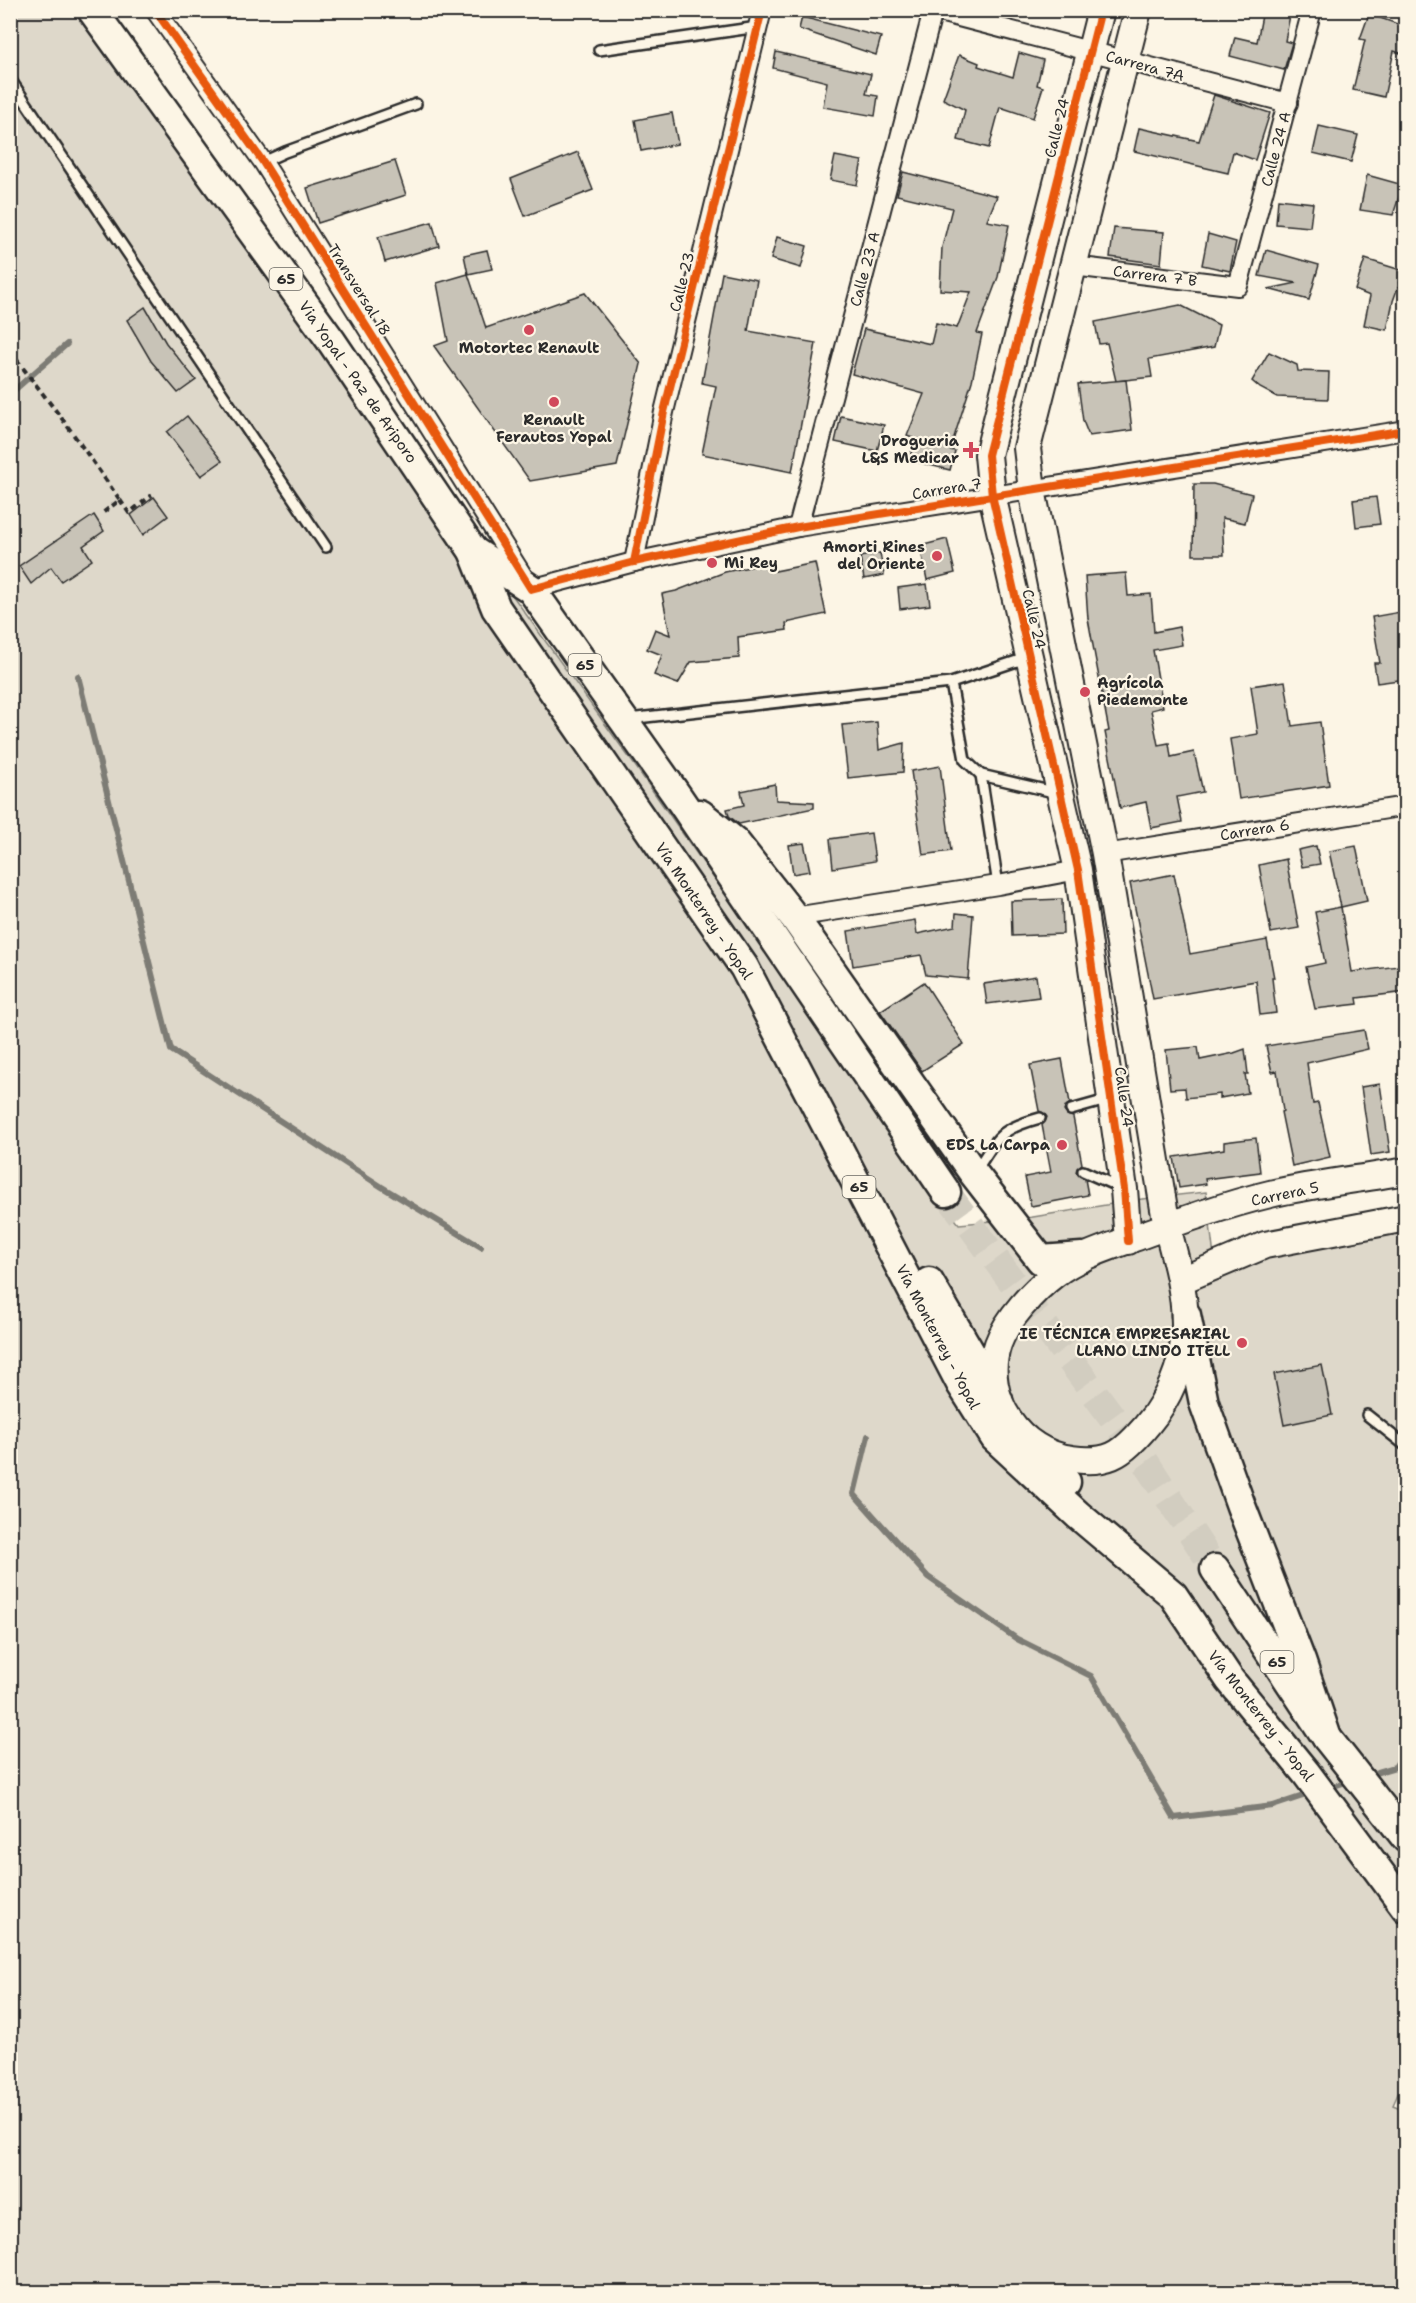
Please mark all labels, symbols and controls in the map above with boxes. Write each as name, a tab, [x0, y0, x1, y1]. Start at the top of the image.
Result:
street label: Carrera 7A	[1104, 46, 1187, 86]
street label: Calle 24	[1040, 96, 1074, 160]
street label: Calle 24 A	[1256, 109, 1296, 189]
street label: Calle 23 A	[845, 229, 885, 309]
street label: Transversal 18	[323, 240, 395, 340]
street label: Calle 23	[665, 250, 699, 314]
street label: Carrera 7 B	[1112, 261, 1198, 291]
road number: 65	[270, 268, 302, 290]
street label: Via Yopal - Paz de Ariporo	[294, 297, 422, 467]
marker: Motortec Renault	[522, 323, 536, 337]
place label: Motortec Renault	[459, 338, 599, 358]
marker: Renault Ferautos Yopal	[547, 395, 561, 409]
place label: Renault Ferautos Yopal	[496, 410, 612, 447]
place label: Drogueria L&S Medicar	[862, 431, 960, 468]
marker: Drogueria L&S Medicar	[964, 443, 978, 457]
street label: Carrera 7	[911, 474, 983, 504]
place label: Amorti Rines del Oriente	[823, 537, 925, 574]
marker: Amorti Rines del Oriente	[930, 549, 944, 563]
place label: Mi Rey	[724, 553, 778, 573]
marker: Mi Rey	[705, 556, 719, 570]
street label: Calle 24	[1017, 587, 1051, 651]
road number: 65	[568, 654, 602, 676]
place label: Agrícola Piedemonte	[1097, 673, 1188, 710]
marker: Agrícola Piedemonte	[1078, 685, 1092, 699]
street label: Carrera 6	[1219, 815, 1291, 845]
street label: Vía Monterrey - Yopal	[651, 839, 758, 984]
street label: Calle 24	[1110, 1066, 1138, 1128]
place label: EDS La Carpa	[946, 1135, 1051, 1155]
marker: EDS La Carpa	[1055, 1138, 1069, 1152]
road number: 65	[842, 1176, 876, 1198]
street label: Carrera 5	[1249, 1177, 1321, 1211]
street label: Vía Monterrey - Yopal	[891, 1261, 985, 1413]
place label: IE TÉCNICA EMPRESARIAL LLANO LINDO ITELL	[1019, 1323, 1230, 1361]
marker: IE TÉCNICA EMPRESARIAL LLANO LINDO ITELL	[1235, 1336, 1249, 1350]
street label: Vía Monterrey - Yopal	[1203, 1646, 1319, 1786]
road number: 65	[1260, 1651, 1294, 1673]

